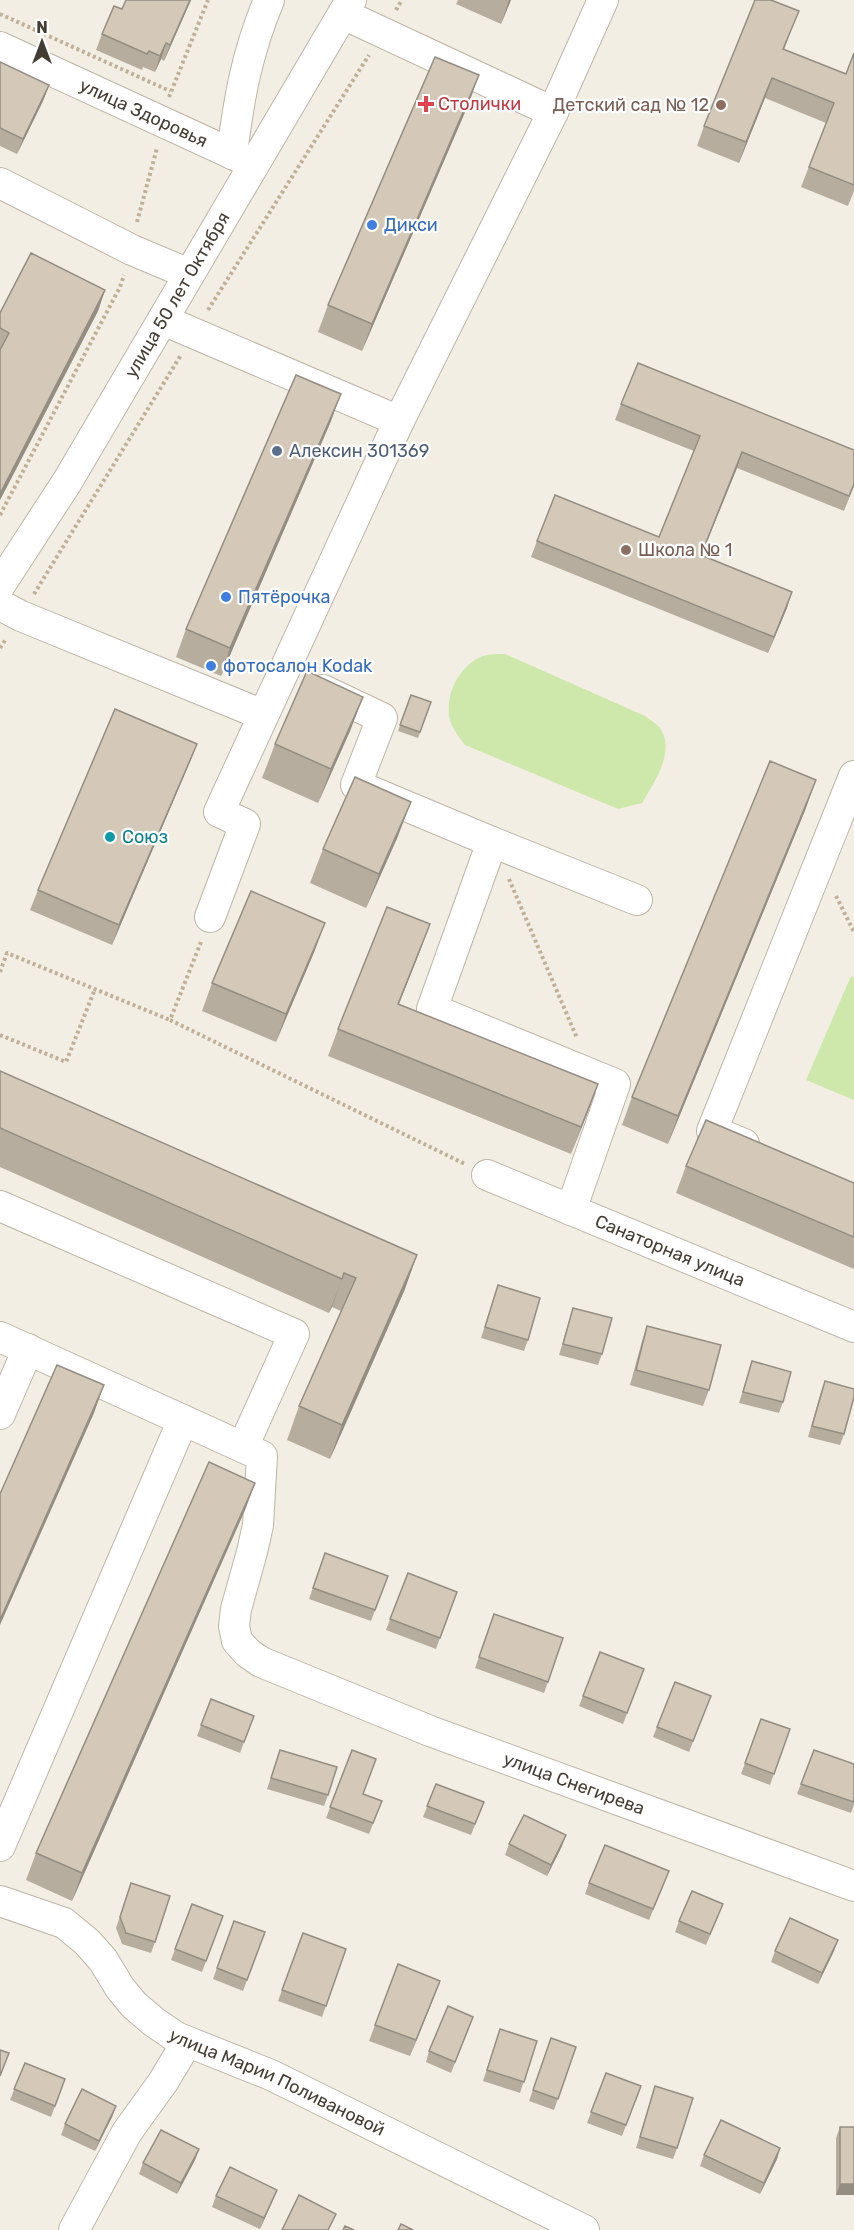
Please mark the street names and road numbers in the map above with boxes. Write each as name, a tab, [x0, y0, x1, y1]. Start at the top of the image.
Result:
street label: улица Здоровья	[76, 74, 211, 152]
street label: улица 50 лет Октября	[120, 208, 235, 382]
street label: Санаторная улица	[592, 1210, 748, 1292]
street label: улица Снегирева	[500, 1748, 648, 1819]
street label: улица Марии Поливановой	[164, 2024, 389, 2141]

